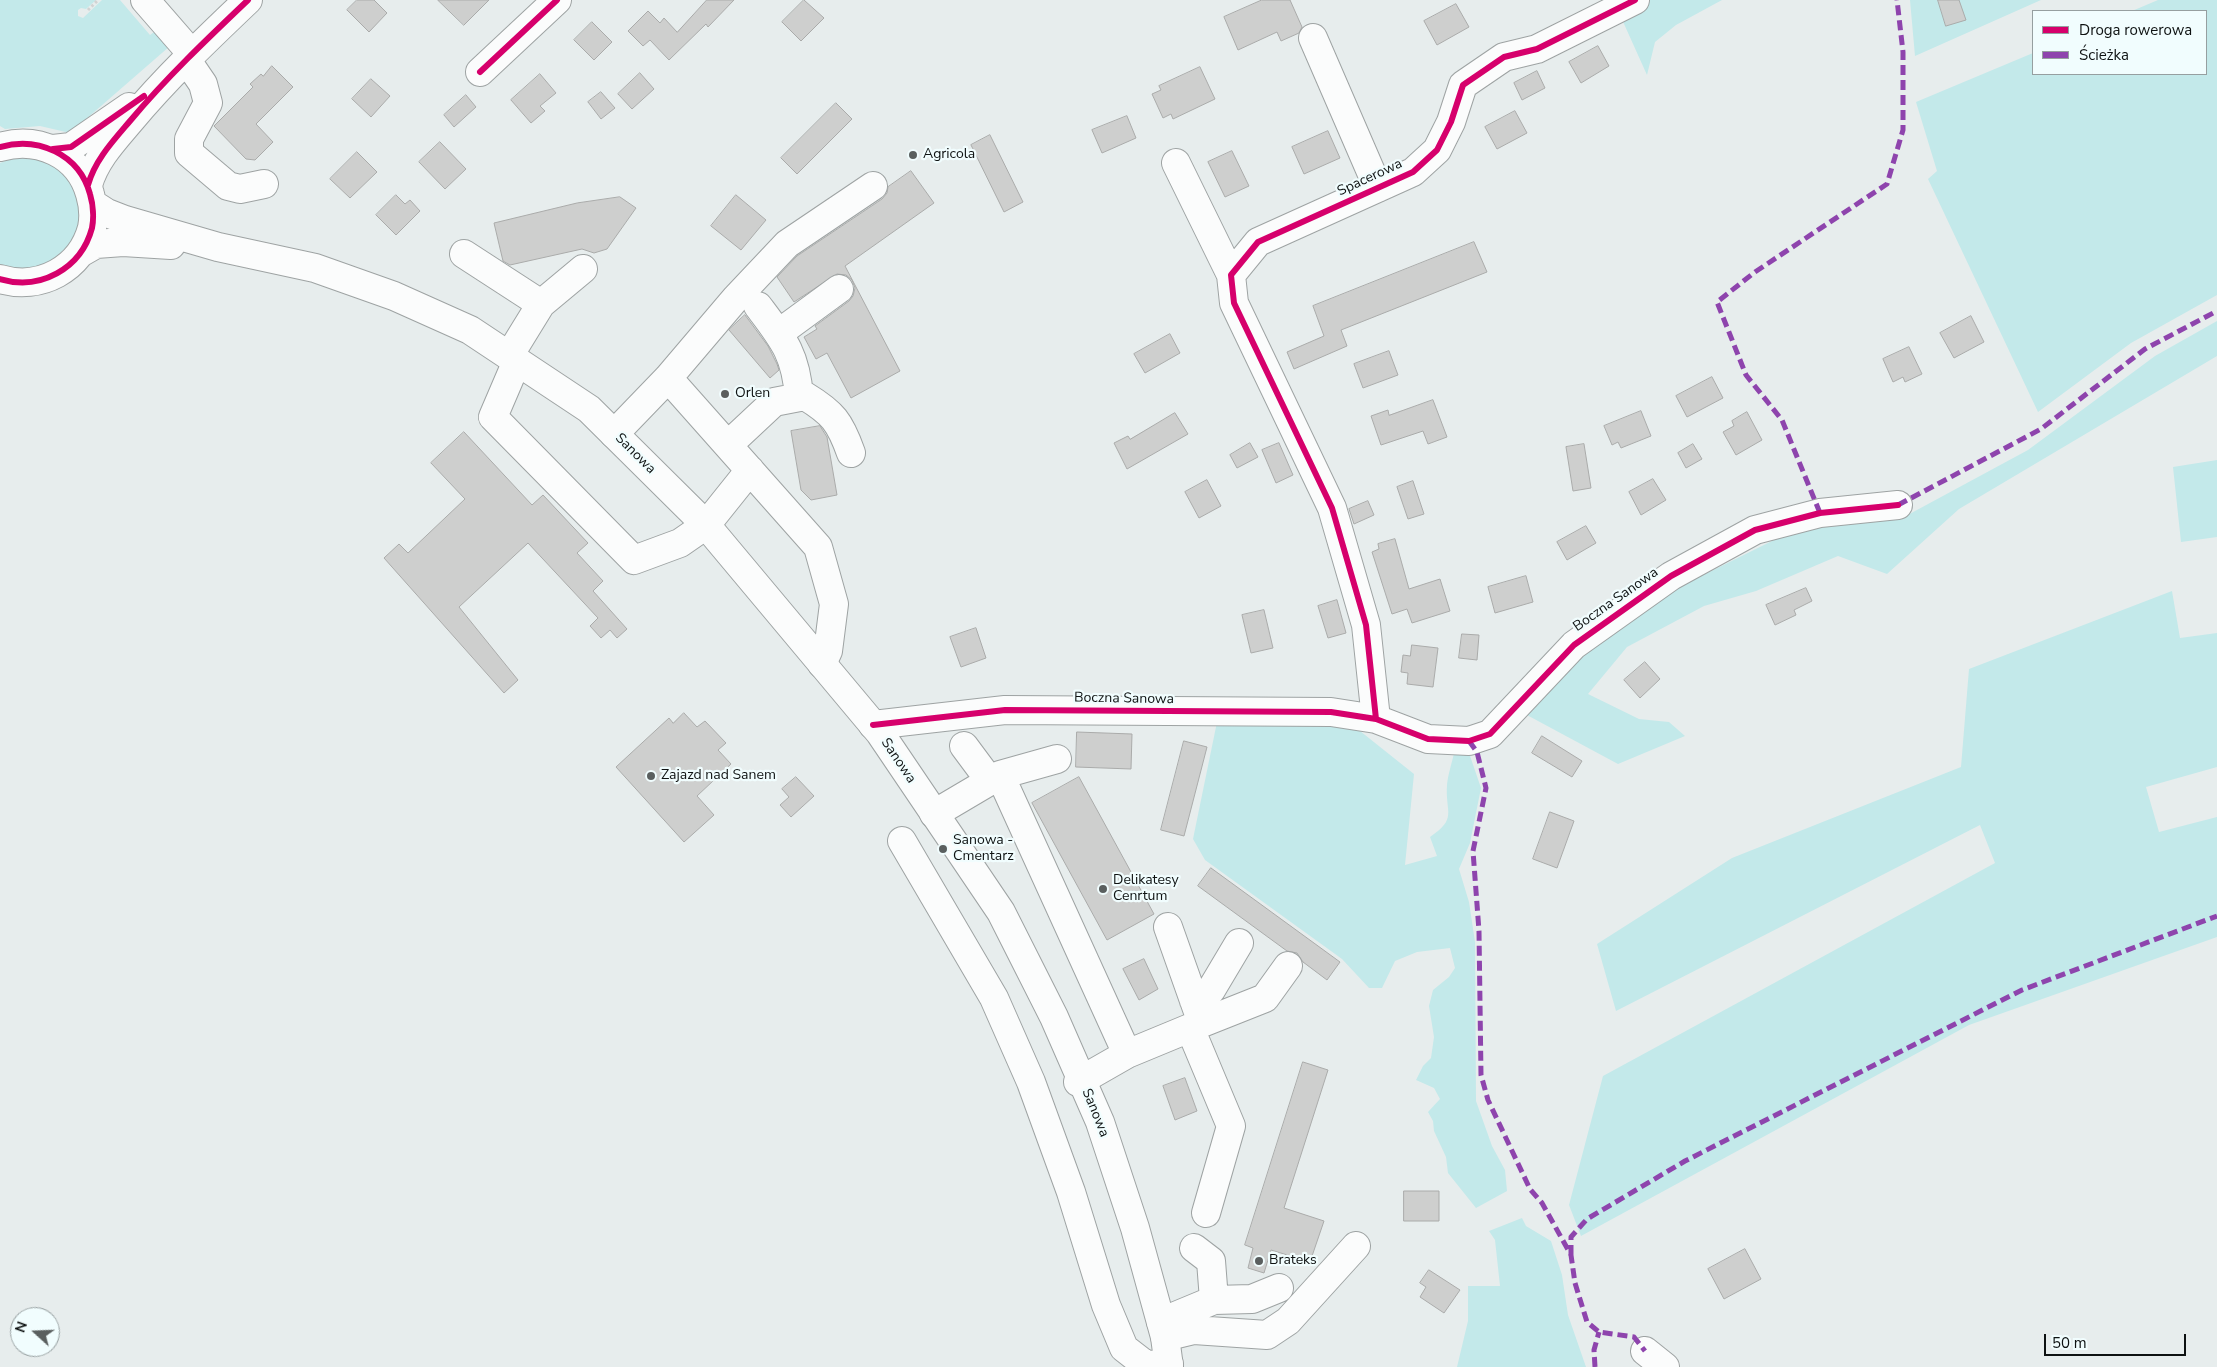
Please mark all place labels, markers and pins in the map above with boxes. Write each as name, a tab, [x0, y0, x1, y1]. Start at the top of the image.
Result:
place label: Agricola	[923, 147, 975, 163]
marker: Agricola	[907, 149, 919, 161]
place label: Orlen	[735, 386, 770, 402]
marker: Orlen	[719, 388, 731, 400]
place label: Zajazd nad Sanem	[661, 768, 776, 784]
marker: Zajazd nad Sanem	[645, 770, 657, 782]
place label: Sanowa - Cmentarz	[953, 833, 1014, 866]
marker: Sanowa - Cmentarz	[937, 843, 949, 855]
place label: Delikatesy Cenrtum	[1113, 873, 1179, 906]
marker: Delikatesy Cenrtum	[1097, 883, 1109, 895]
place label: Brateks	[1269, 1253, 1317, 1269]
marker: Brateks	[1253, 1255, 1265, 1267]

